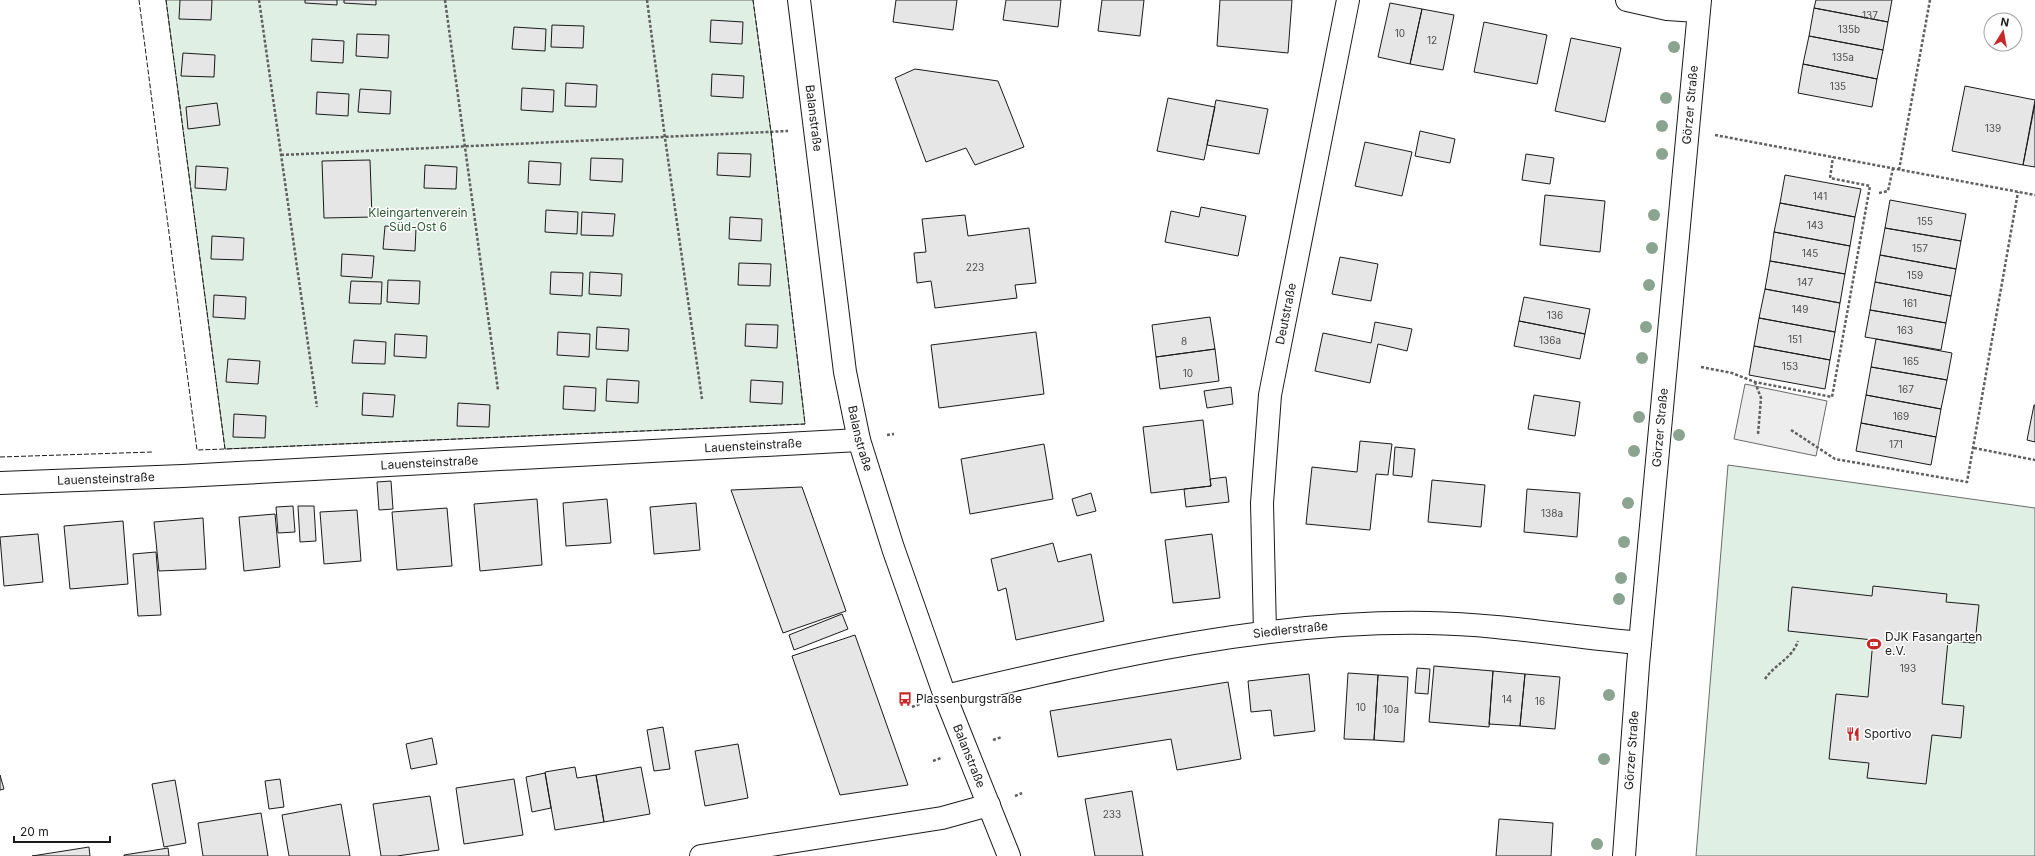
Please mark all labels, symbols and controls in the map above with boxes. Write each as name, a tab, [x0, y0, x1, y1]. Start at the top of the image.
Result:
house number: 137	[1862, 9, 1878, 21]
north arrow	[1983, 12, 2023, 52]
text: N	[1999, 15, 2010, 30]
house number: 135b	[1838, 23, 1860, 35]
house number: 10	[1395, 27, 1405, 39]
house number: 12	[1427, 34, 1437, 46]
house number: 135a	[1832, 51, 1854, 63]
street label: Görzer Straße	[1679, 65, 1701, 145]
house number: 135	[1830, 80, 1846, 92]
street label: Balanstraße	[803, 84, 826, 152]
house number: 139	[1985, 122, 2001, 134]
house number: 141	[1813, 190, 1827, 202]
park label: Kleingartenverein Süd-Ost 6	[368, 205, 468, 234]
house number: 155	[1917, 215, 1933, 227]
house number: 143	[1807, 219, 1823, 231]
house number: 157	[1912, 242, 1928, 254]
house number: 145	[1802, 247, 1818, 259]
house number: 223	[966, 261, 984, 273]
house number: 159	[1907, 269, 1923, 281]
house number: 147	[1797, 276, 1813, 288]
street label: Deutstraße	[1272, 282, 1299, 346]
house number: 161	[1903, 297, 1917, 309]
house number: 149	[1792, 303, 1808, 315]
house number: 136	[1547, 309, 1563, 321]
house number: 163	[1897, 324, 1913, 336]
house number: 151	[1788, 333, 1802, 345]
house number: 136a	[1539, 334, 1561, 346]
house number: 8	[1181, 335, 1187, 347]
house number: 165	[1903, 355, 1919, 367]
house number: 153	[1782, 360, 1798, 372]
house number: 10	[1183, 367, 1193, 379]
house number: 167	[1898, 383, 1914, 395]
street label: Görzer Straße	[1648, 387, 1671, 468]
street label: Balanstraße	[845, 404, 876, 473]
house number: 169	[1893, 410, 1909, 422]
street label: Lauensteinstraße	[704, 435, 802, 455]
house number: 171	[1889, 438, 1903, 450]
street label: Lauensteinstraße	[380, 452, 479, 472]
street label: Lauensteinstraße	[57, 469, 155, 488]
house number: 138a	[1541, 507, 1563, 519]
street label: Siedlerstraße	[1252, 618, 1329, 641]
place label: DJK Fasangarten e.V.	[1885, 629, 1982, 658]
sports icon: DJK Fasangarten e.V.	[1866, 636, 1882, 652]
house number: 193	[1900, 662, 1916, 674]
bus stop icon: Plassenburgstraße	[897, 691, 913, 707]
place label: Plassenburgstraße	[916, 691, 1022, 706]
house number: 14	[1502, 693, 1512, 705]
house number: 16	[1535, 695, 1545, 707]
house number: 10	[1356, 701, 1366, 713]
house number: 10a	[1383, 703, 1399, 715]
street label: Görzer Straße	[1621, 710, 1642, 790]
street label: Balanstraße	[950, 722, 989, 790]
restaurant icon: Sportivo	[1845, 726, 1861, 742]
place label: Sportivo	[1864, 726, 1911, 741]
house number: 233	[1103, 808, 1121, 820]
scale bar	[14, 818, 110, 844]
text: 20 m	[20, 824, 49, 839]

